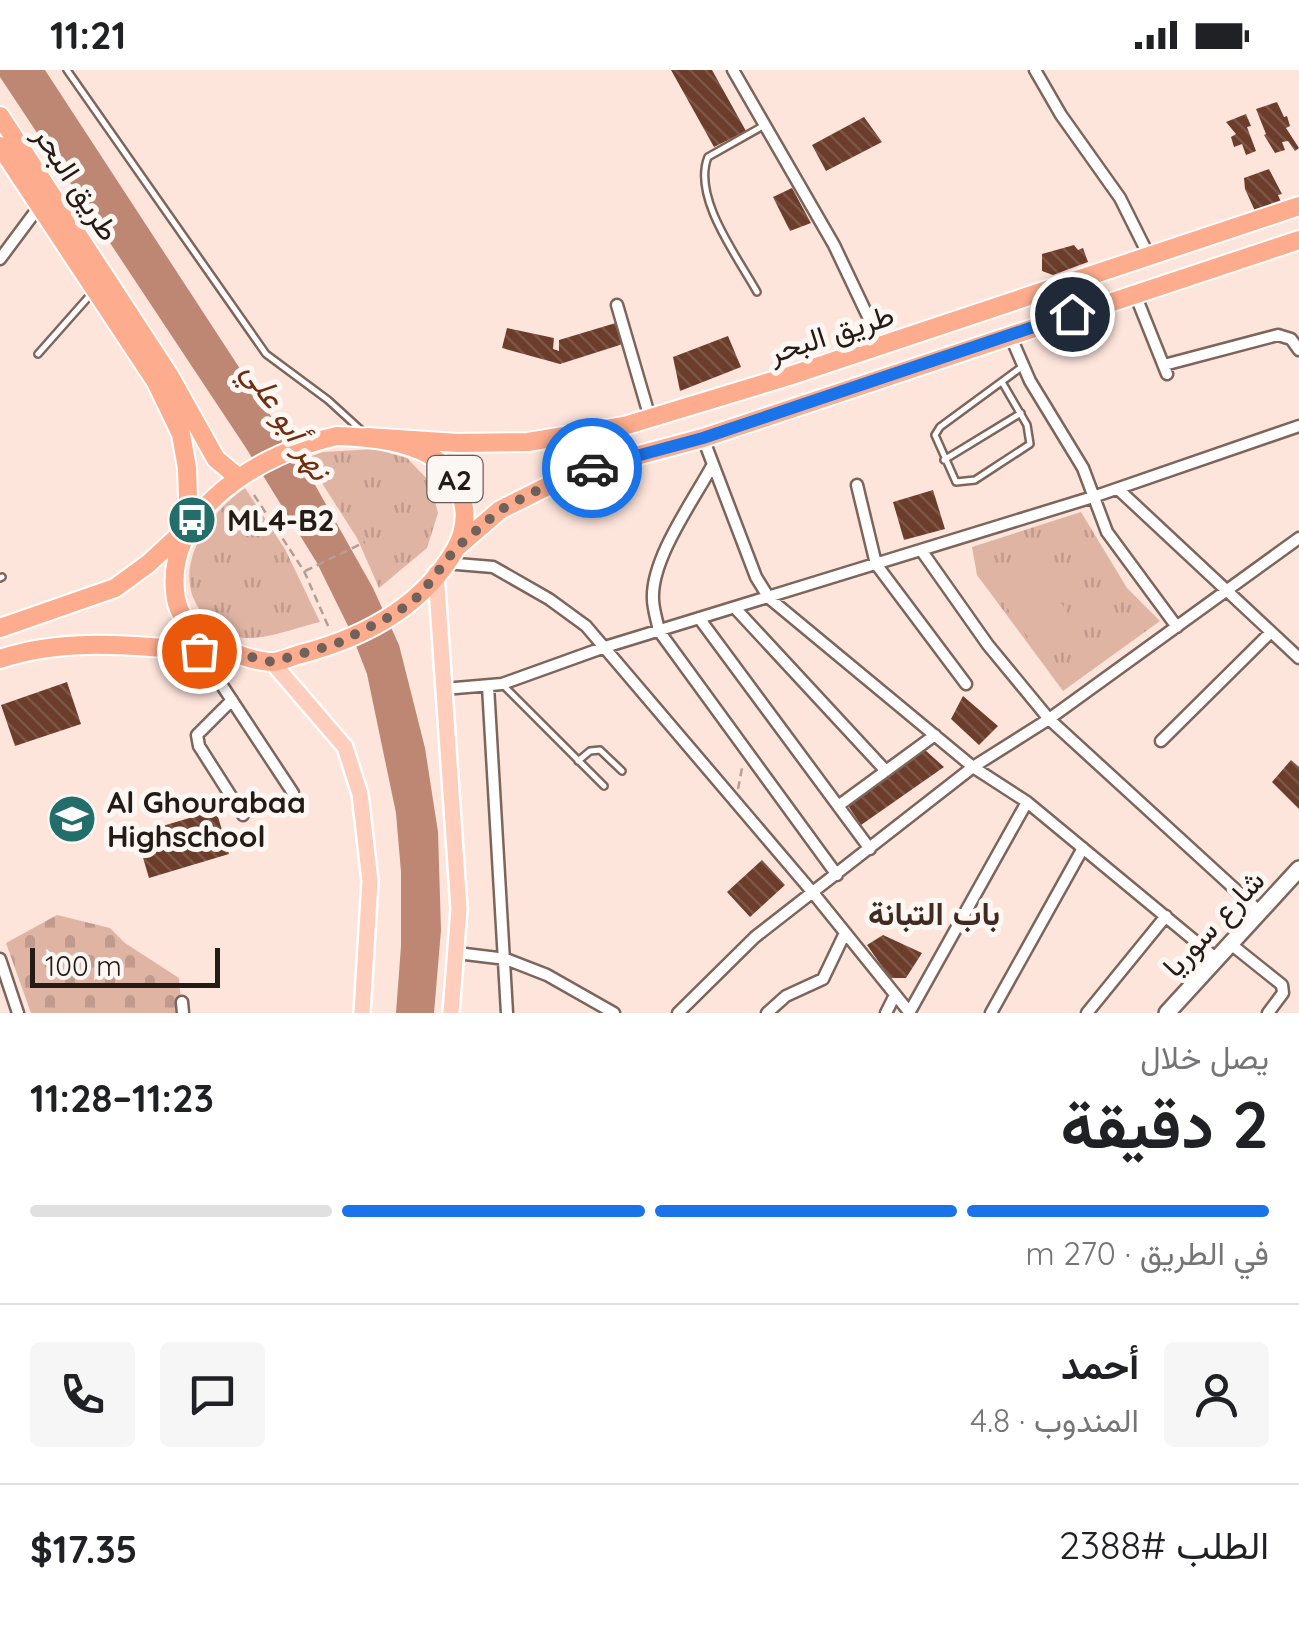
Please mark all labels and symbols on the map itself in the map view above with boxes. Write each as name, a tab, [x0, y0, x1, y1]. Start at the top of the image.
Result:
street label: طريق البحر	[25, 117, 128, 248]
pin	[1030, 272, 1115, 357]
street label: طريق البحر	[762, 295, 899, 371]
water label: نهر أبو علي	[229, 353, 342, 492]
courier	[542, 418, 642, 518]
road number: A2	[428, 456, 482, 502]
bus stop icon: ML4-B2	[166, 494, 218, 546]
place label: ML4-B2	[227, 501, 335, 539]
pin	[157, 609, 242, 694]
place label: Al Ghourabaa Highschool	[107, 783, 306, 855]
school or university icon: Al Ghourabaa Highschool	[46, 793, 98, 845]
street label: شارع سوريا	[1154, 861, 1274, 986]
district label: باب التبانة	[868, 893, 1000, 933]
scale bar	[30, 943, 220, 988]

